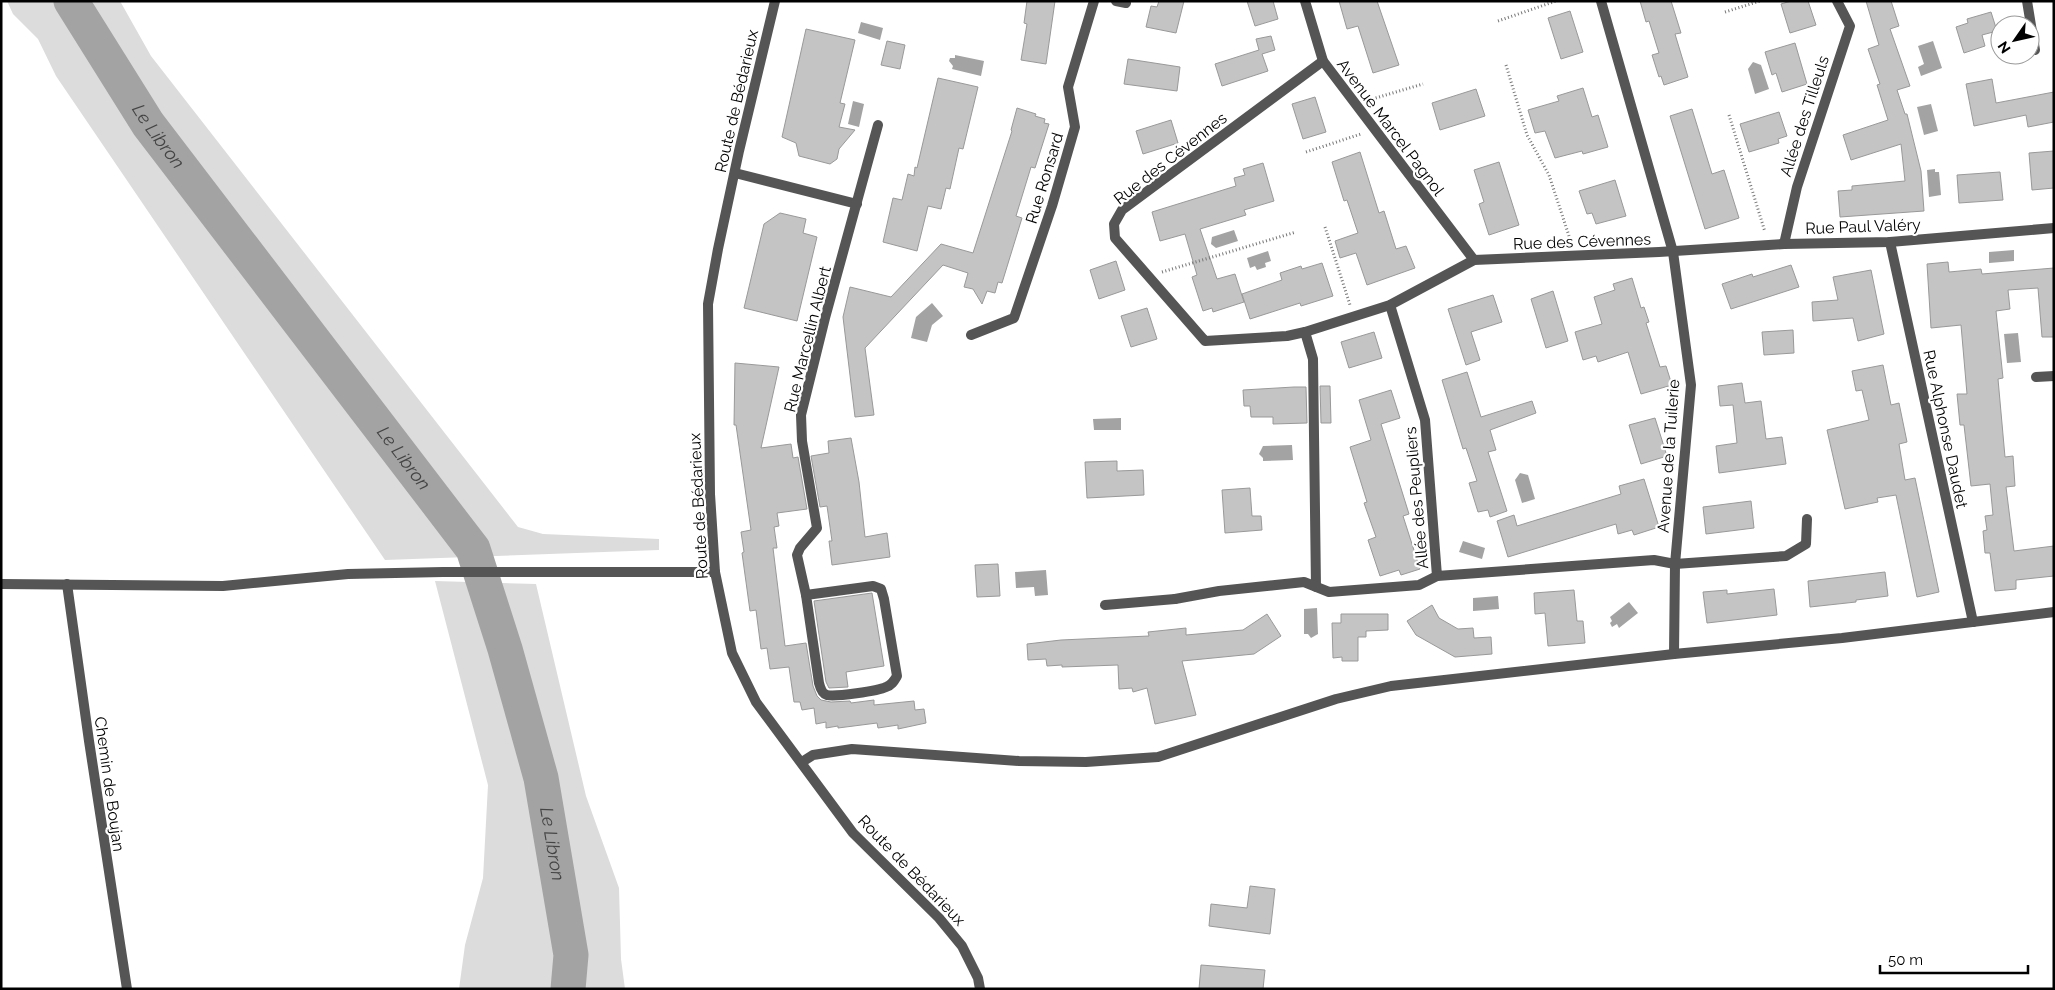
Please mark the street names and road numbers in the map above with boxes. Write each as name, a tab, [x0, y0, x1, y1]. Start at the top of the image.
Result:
street label: Route de Bédarieux	[711, 28, 762, 174]
street label: Allée des Tilleuls	[1776, 53, 1833, 179]
street label: Avenue Marcel Pagnol	[1333, 55, 1449, 200]
street label: Rue des Cévennes	[1110, 108, 1231, 208]
street label: Rue Ronsard	[1022, 130, 1067, 226]
street label: Rue Paul Valéry	[1805, 215, 1921, 238]
street label: Rue des Cévennes	[1513, 230, 1652, 253]
street label: Rue Marcellin Albert	[780, 263, 835, 414]
street label: Rue Alphonse Daudet	[1919, 348, 1972, 511]
street label: Avenue de la Tuilerie	[1654, 379, 1683, 534]
street label: Allée des Peupliers	[1401, 426, 1432, 570]
street label: Route de Bédarieux	[685, 433, 712, 579]
street label: Chemin de Boujan	[91, 715, 128, 853]
street label: Route de Bédarieux	[854, 811, 969, 930]

